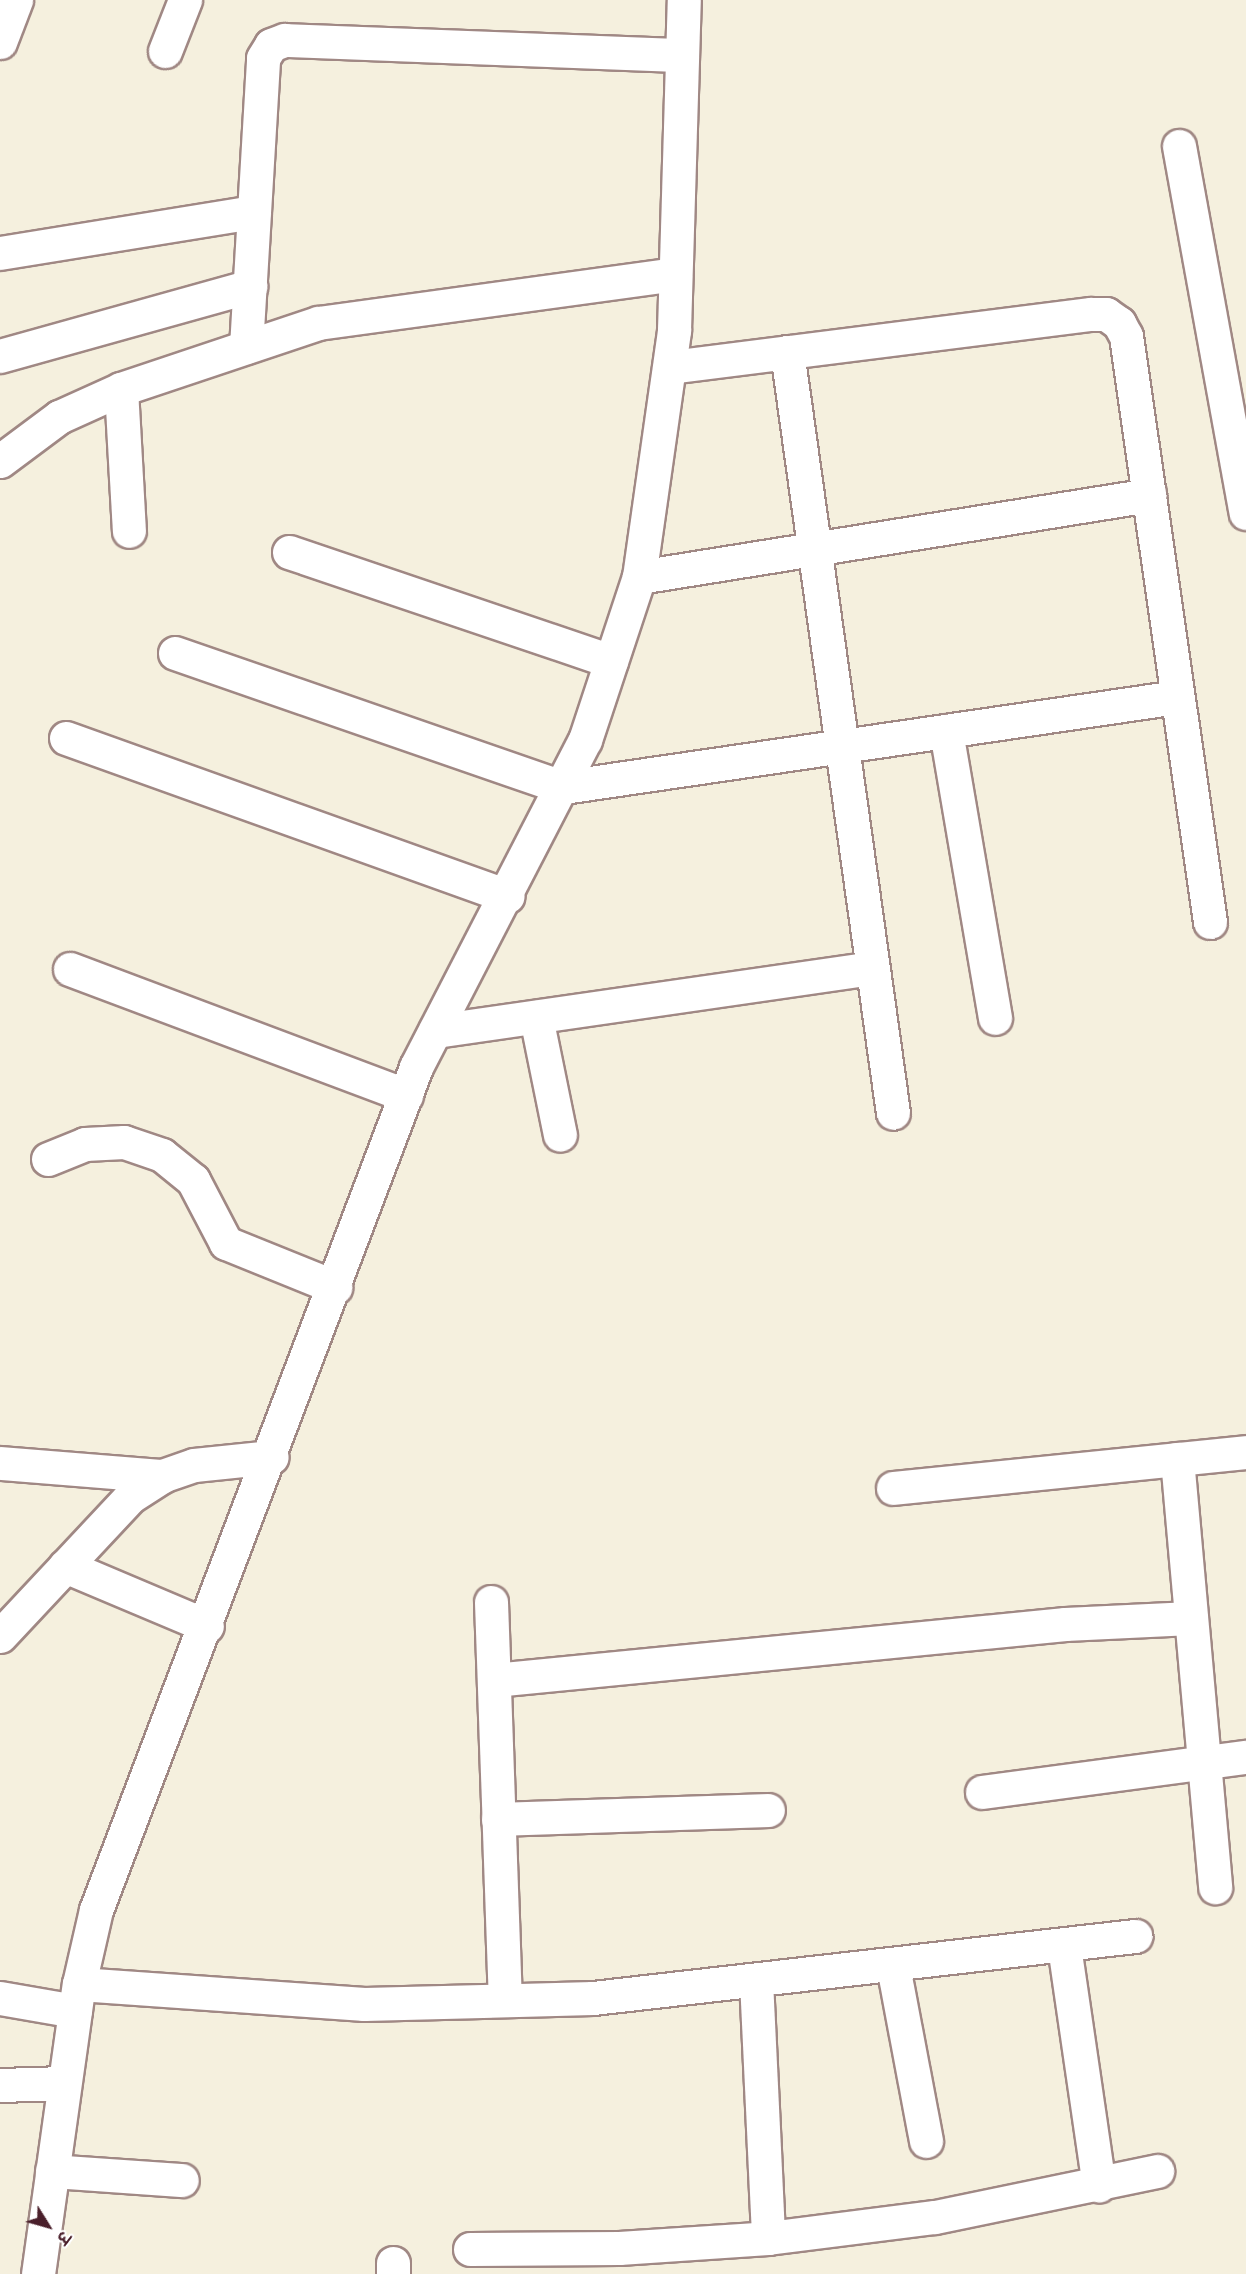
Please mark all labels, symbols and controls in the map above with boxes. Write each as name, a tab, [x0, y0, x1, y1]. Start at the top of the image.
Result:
north arrow	[18, 2196, 78, 2256]
text: उ	[52, 2227, 74, 2247]

